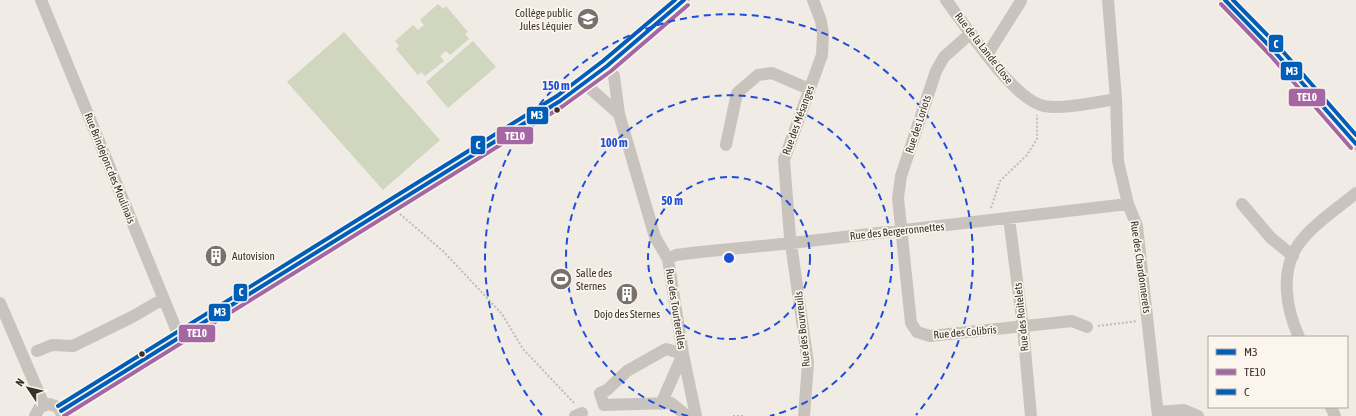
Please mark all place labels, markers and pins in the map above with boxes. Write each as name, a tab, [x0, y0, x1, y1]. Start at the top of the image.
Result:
school or university icon: Collège public Jules Léquier	[575, 6, 601, 32]
place label: Collège public Jules Léquier	[515, 7, 573, 32]
unlabelled marker	[552, 105, 562, 115]
building icon: Autovision	[203, 243, 229, 269]
place label: Autovision	[232, 250, 275, 262]
centre of rings	[722, 251, 736, 265]
sports icon: Salle des Sternes	[548, 266, 574, 292]
place label: Salle des Sternes	[576, 267, 612, 292]
building icon: Dojo des Sternes	[614, 281, 640, 307]
place label: Dojo des Sternes	[594, 308, 660, 320]
unlabelled marker	[137, 349, 147, 359]

